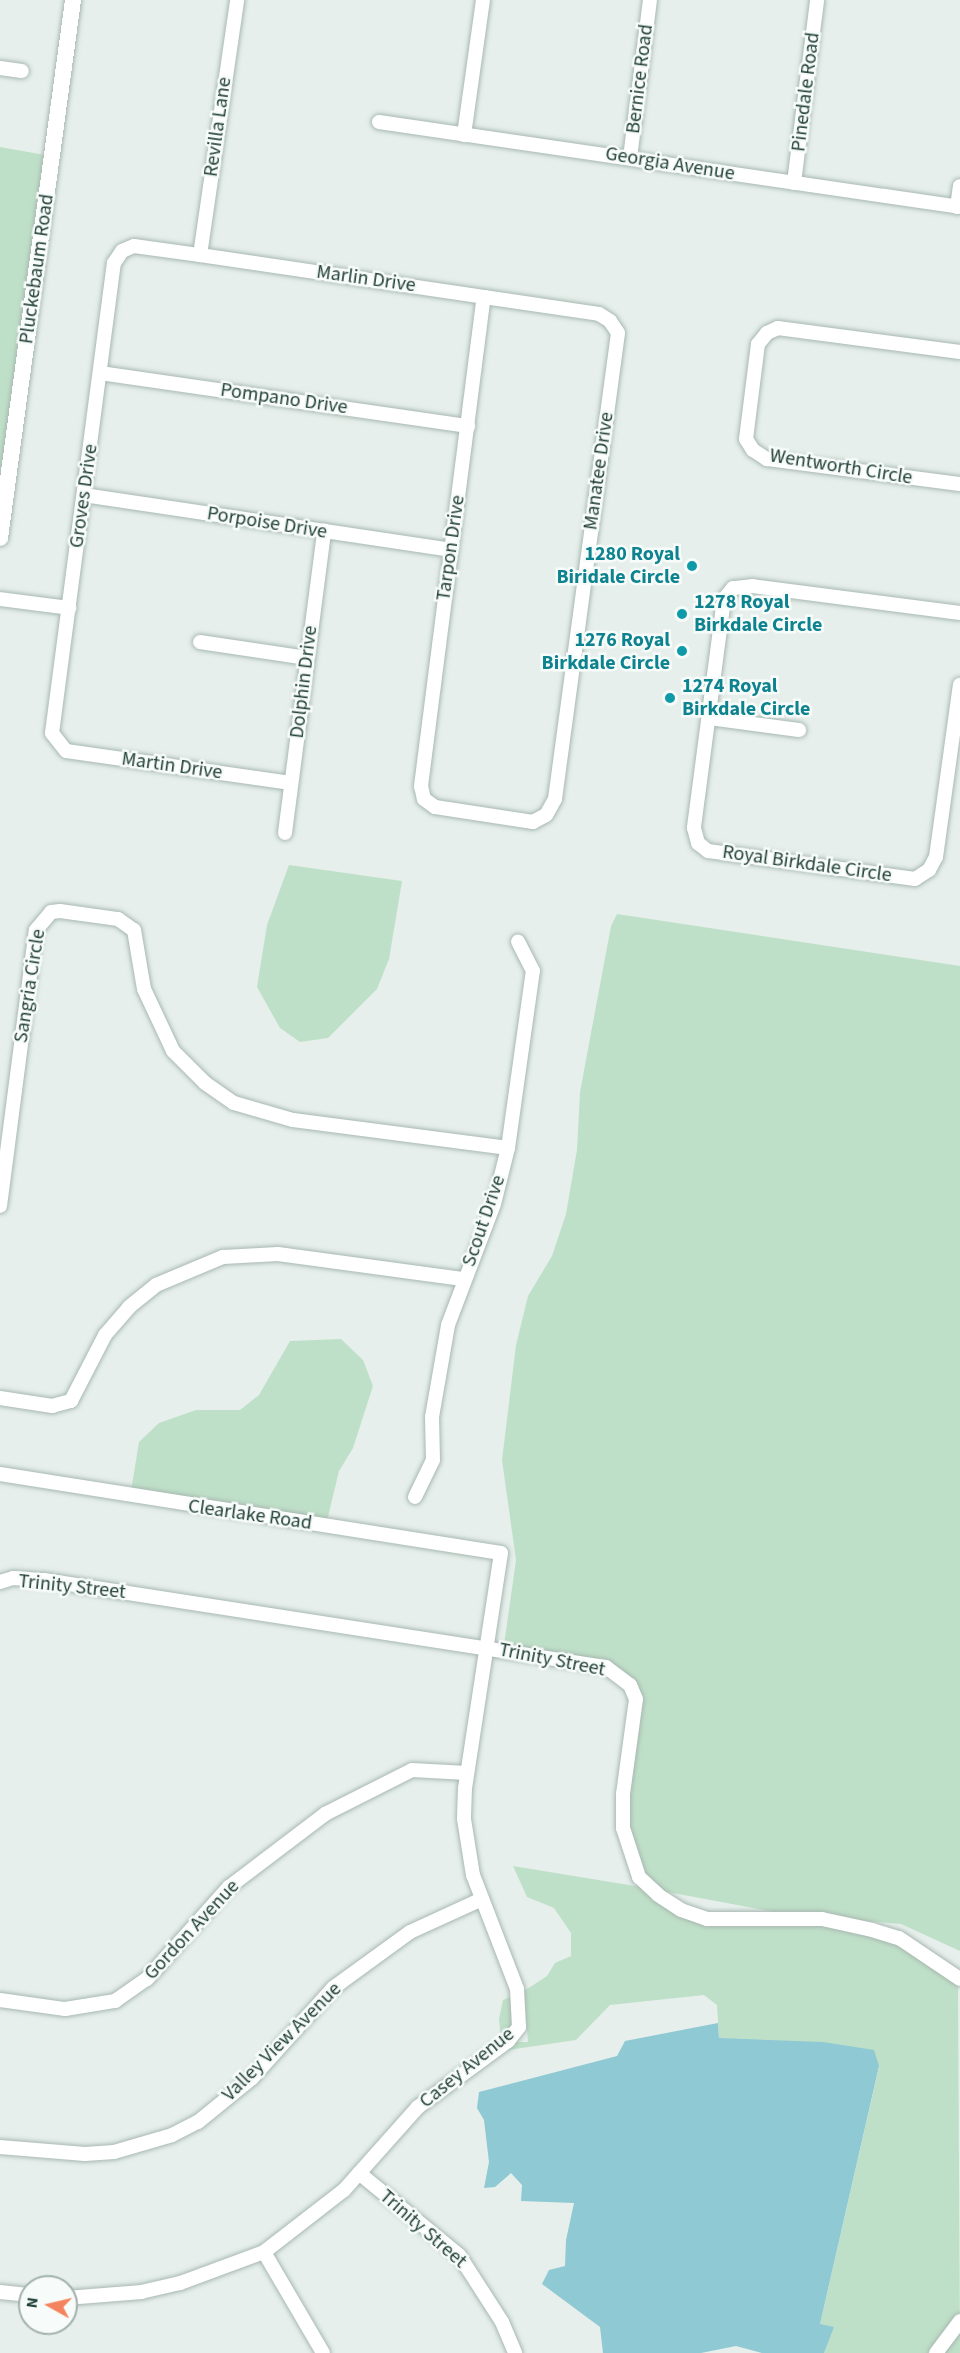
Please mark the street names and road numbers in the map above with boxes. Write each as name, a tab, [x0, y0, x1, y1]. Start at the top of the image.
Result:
street label: Bernice Road	[621, 23, 659, 135]
street label: Pinedale Road	[787, 31, 825, 153]
street label: Revilla Lane	[199, 76, 237, 178]
street label: Georgia Avenue	[604, 142, 736, 186]
street label: Pluckebaum Road	[15, 193, 59, 345]
street label: Marlin Drive	[315, 260, 417, 298]
street label: Pompano Drive	[219, 378, 349, 420]
street label: Manatee Drive	[579, 410, 619, 532]
street label: Groves Drive	[65, 442, 103, 550]
street label: Wentworth Circle	[768, 444, 914, 490]
street label: Tarpon Drive	[432, 494, 470, 602]
street label: Porpoise Drive	[205, 502, 329, 544]
street label: Dolphin Drive	[285, 624, 323, 740]
street label: Martin Drive	[120, 747, 224, 785]
street label: Royal Birkdale Circle	[721, 840, 893, 888]
street label: Sangria Circle	[9, 927, 51, 1045]
street label: Scout Drive	[457, 1172, 511, 1270]
street label: Clearlake Road	[187, 1494, 313, 1536]
street label: Trinity Street	[17, 1569, 127, 1605]
street label: Trinity Street	[497, 1638, 607, 1682]
street label: Gordon Avenue	[139, 1875, 245, 1985]
street label: Valley View Avenue	[217, 1977, 347, 2107]
street label: Casey Avenue	[415, 2023, 519, 2113]
street label: Trinity Street	[374, 2185, 472, 2273]

